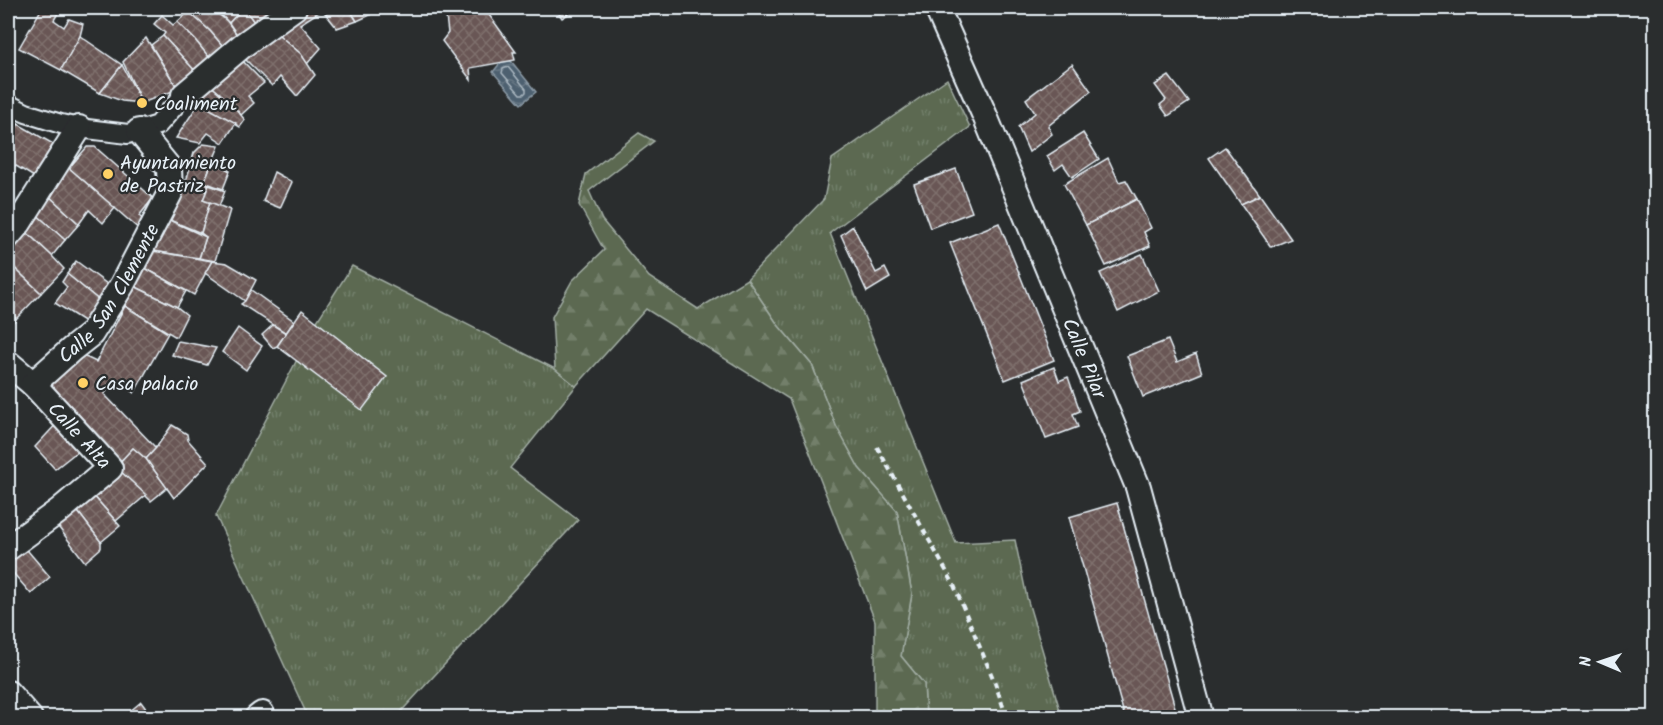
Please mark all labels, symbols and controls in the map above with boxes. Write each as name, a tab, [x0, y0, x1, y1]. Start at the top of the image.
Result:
place label: Coaliment	[154, 89, 238, 121]
marker: Coaliment	[135, 96, 149, 110]
place label: Ayuntamiento de Pastriz	[120, 148, 236, 203]
marker: Ayuntamiento de Pastriz	[101, 167, 115, 181]
street label: Calle San Clemente	[51, 218, 169, 372]
street label: Calle Pilar	[1052, 314, 1114, 405]
place label: Casa palacio	[95, 369, 198, 401]
marker: Casa palacio	[76, 376, 90, 390]
street label: Calle Alta	[39, 395, 118, 478]
north arrow	[1570, 632, 1630, 692]
text: N	[1574, 656, 1599, 667]

